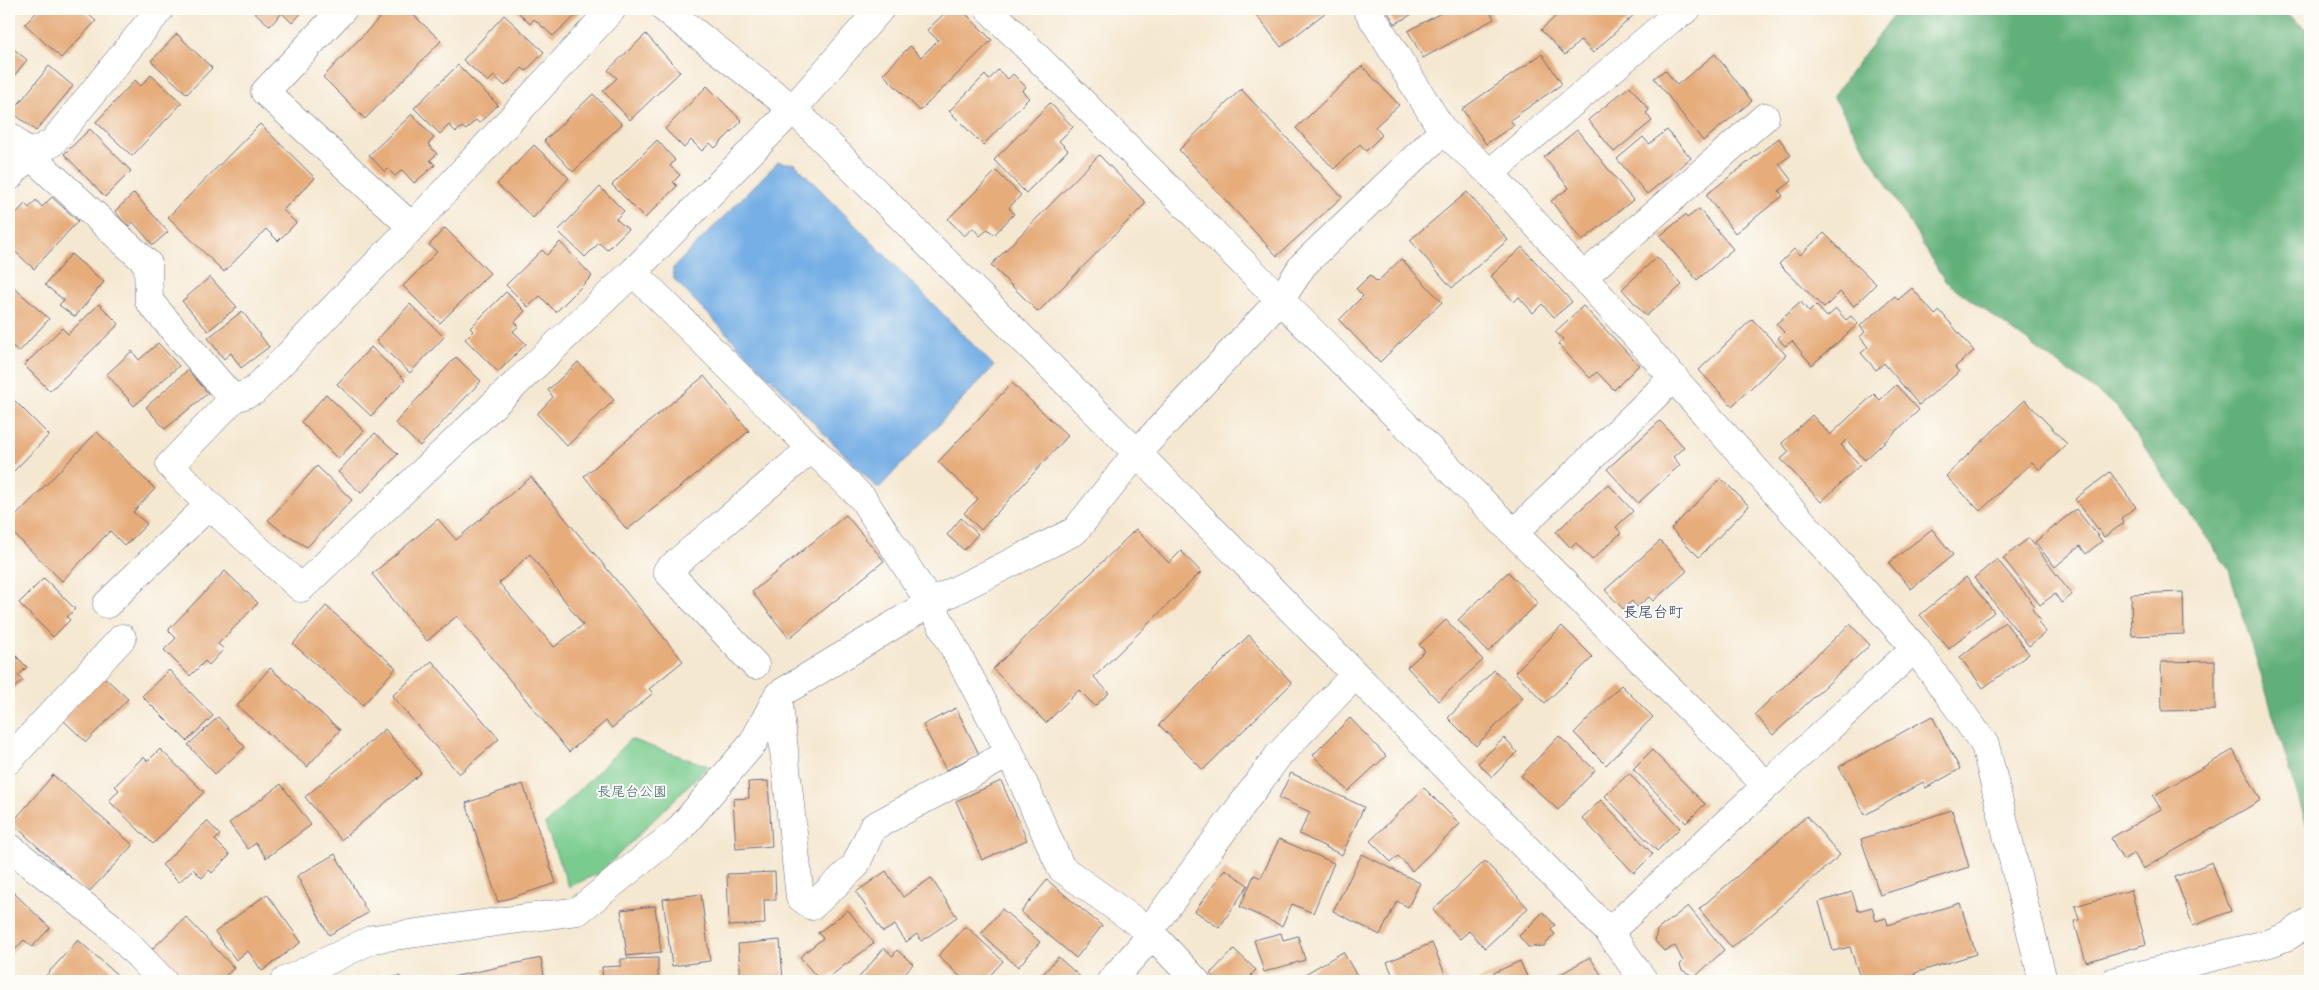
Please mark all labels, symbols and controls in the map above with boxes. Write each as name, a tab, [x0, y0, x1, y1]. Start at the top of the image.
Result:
district label: 長尾台町	[1623, 602, 1684, 621]
park label: 長尾台公園	[597, 782, 667, 800]

